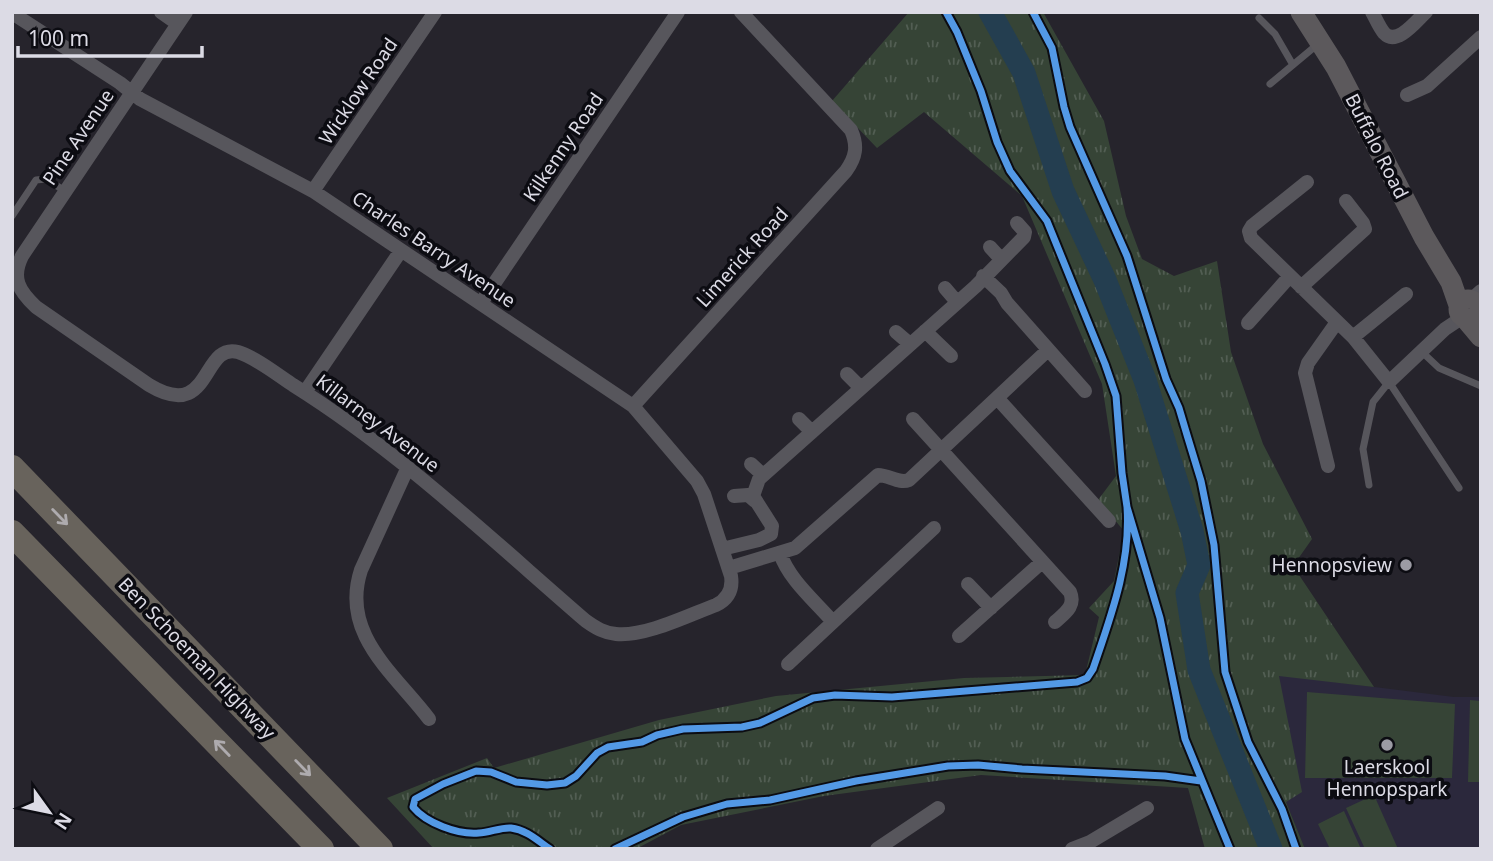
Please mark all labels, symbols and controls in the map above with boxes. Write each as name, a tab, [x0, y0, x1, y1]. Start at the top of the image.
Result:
scale bar	[18, 14, 201, 58]
text: 100 m	[28, 24, 89, 52]
street label: Wicklow Road	[313, 33, 403, 149]
street label: Pine Avenue	[36, 84, 120, 190]
street label: Kilkenny Road	[517, 87, 609, 207]
street label: Buffalo Road	[1339, 89, 1415, 203]
street label: Charles Barry Avenue	[347, 185, 521, 313]
street label: Limerick Road	[690, 202, 794, 312]
street label: Killarney Avenue	[311, 368, 445, 478]
one-way arrow	[51, 508, 68, 525]
place label: Hennopsview	[1272, 552, 1392, 578]
marker: Hennopsview	[1398, 557, 1414, 573]
street label: Ben Schoeman Highway	[113, 571, 282, 745]
marker: Laerskool Hennopspark	[1379, 737, 1395, 753]
one-way arrow	[213, 739, 230, 756]
place label: Laerskool Hennopspark	[1327, 754, 1447, 802]
one-way arrow	[295, 759, 312, 776]
north arrow	[14, 777, 84, 847]
text: N	[48, 808, 78, 835]

